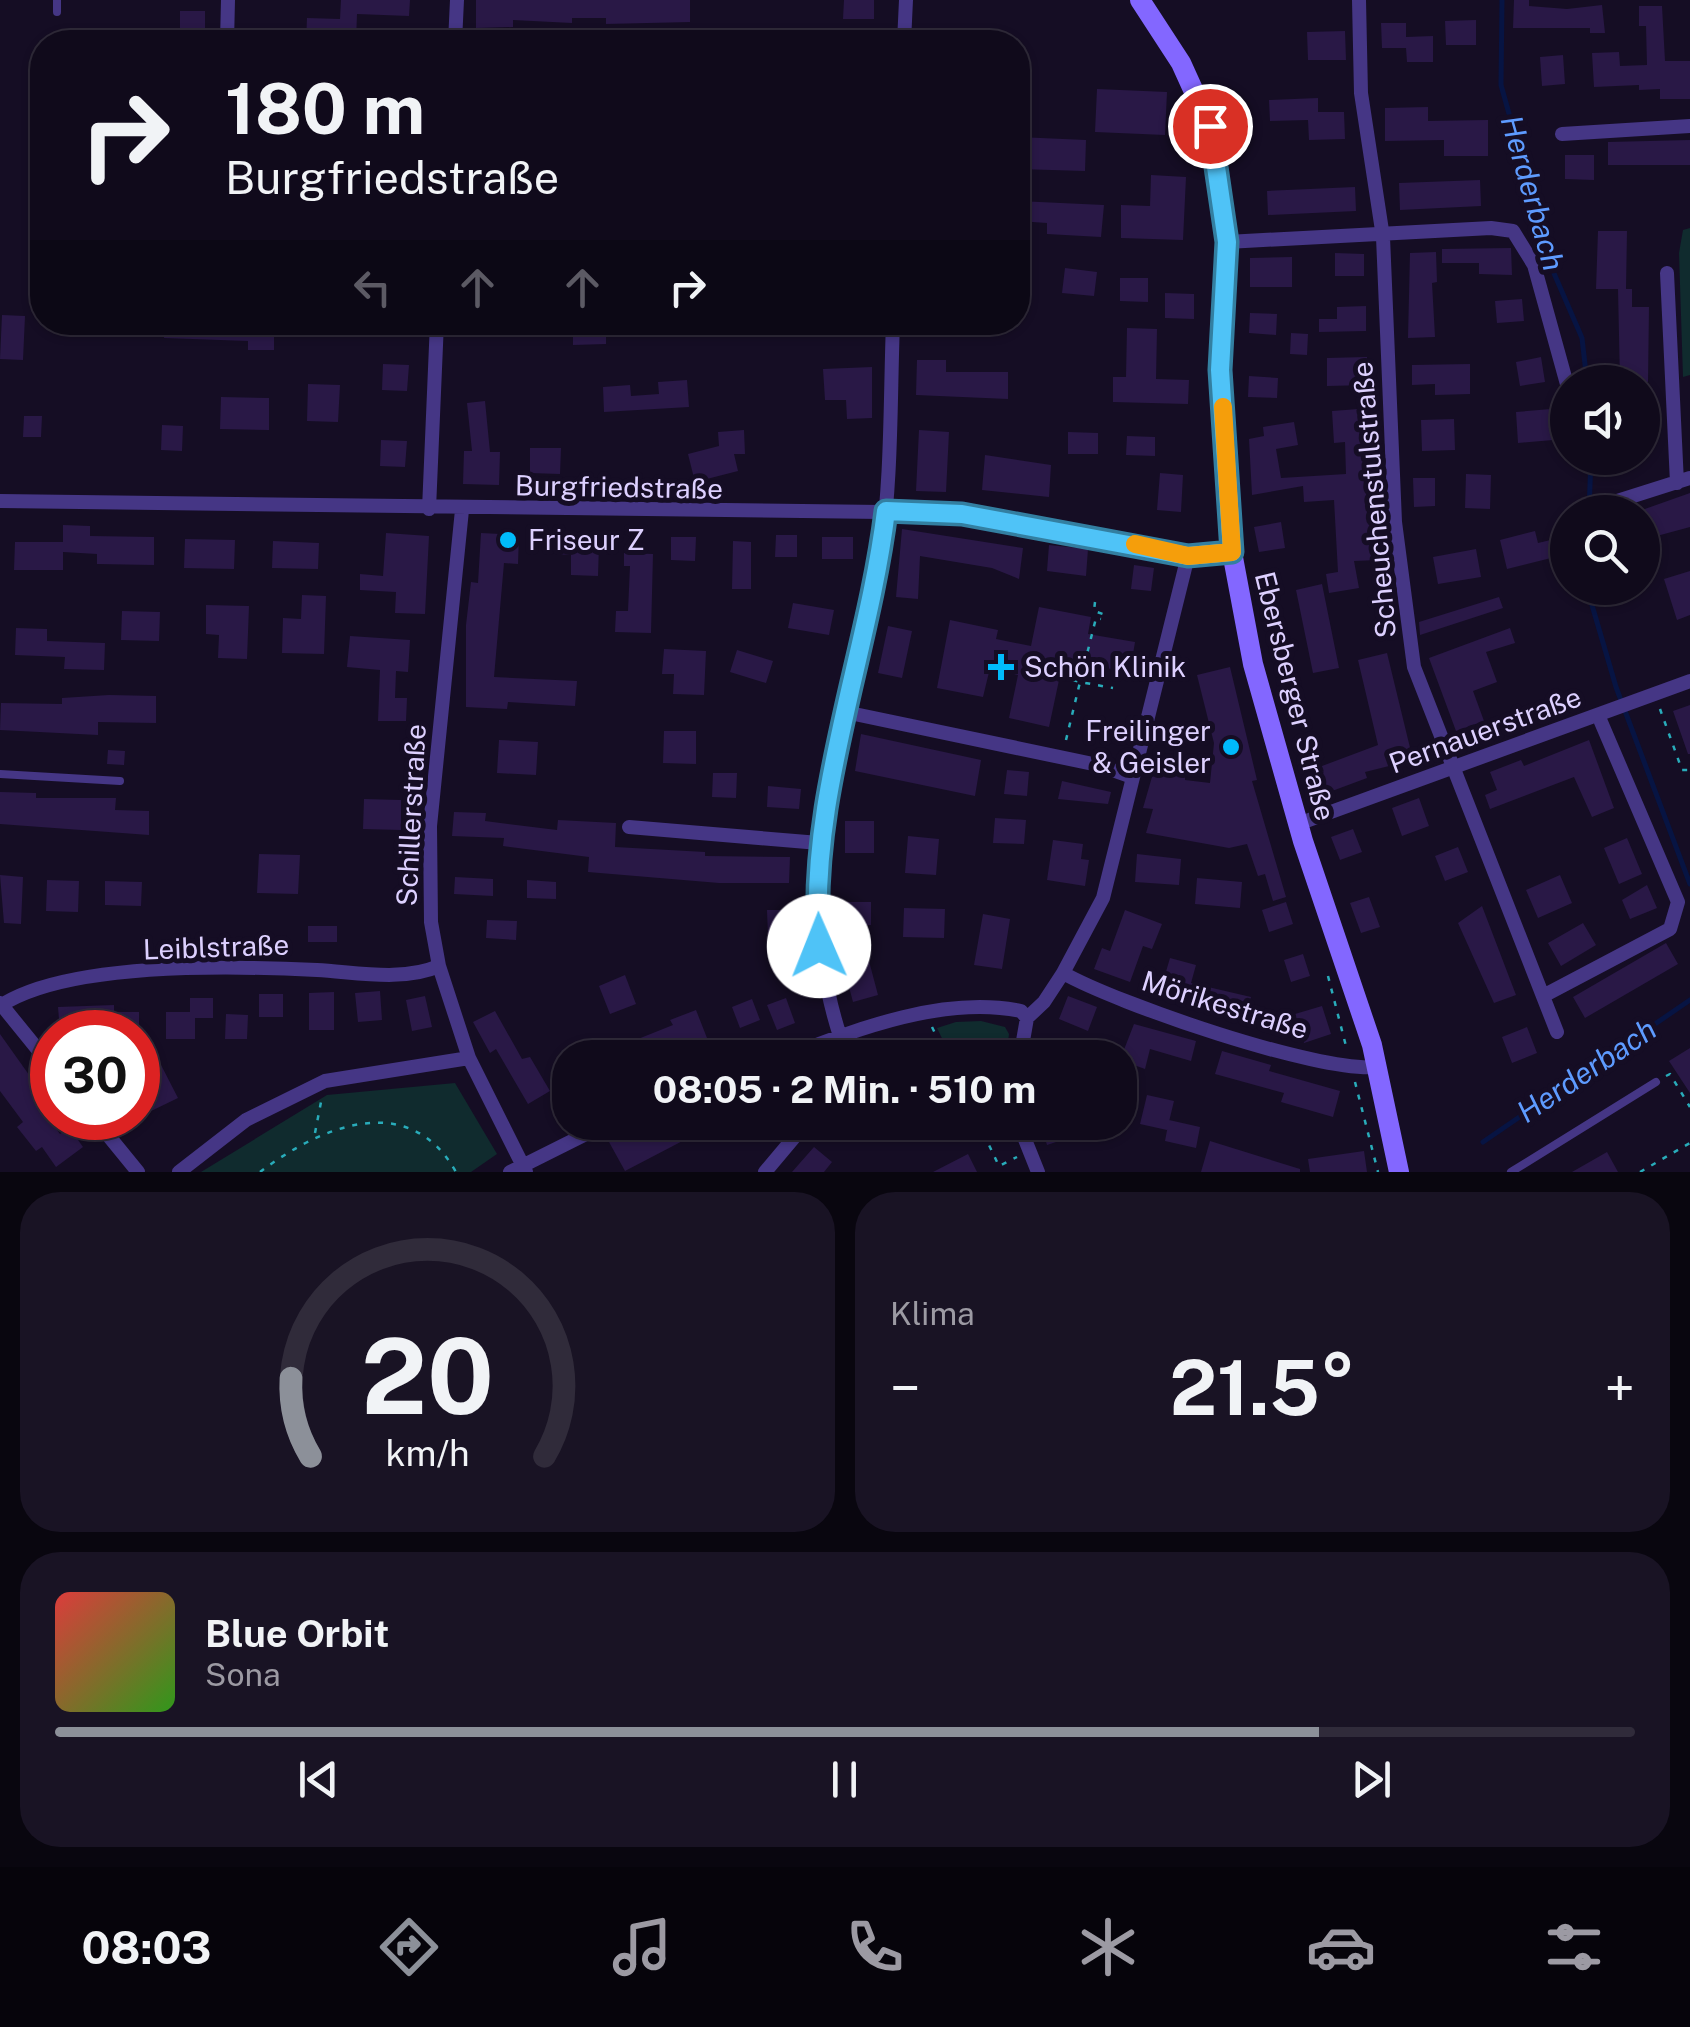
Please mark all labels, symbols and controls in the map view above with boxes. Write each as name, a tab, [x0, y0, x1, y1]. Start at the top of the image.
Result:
text: 180 m	[225, 67, 425, 150]
icon: right	[60, 70, 190, 200]
pin	[1168, 84, 1253, 169]
icon: arrive	[1183, 99, 1238, 154]
water label: Herderbach	[1494, 111, 1572, 275]
text: Burgfriedstraße	[225, 151, 559, 204]
icon: left	[345, 260, 400, 315]
icon: ahead	[450, 260, 505, 315]
icon: ahead	[555, 260, 610, 315]
icon: right	[660, 260, 715, 315]
street label: Scheuchenstulstraße	[1345, 361, 1402, 640]
map controls	[1550, 365, 1660, 605]
button: sound	[1550, 365, 1660, 475]
street label: Burgfriedstraße	[515, 468, 723, 505]
button: search	[1550, 495, 1660, 605]
place label: Friseur Z	[528, 523, 645, 556]
marker: Friseur Z	[497, 529, 519, 551]
street label: Ebersberger Straße	[1249, 568, 1342, 824]
place label: Schön Klinik	[1024, 650, 1186, 683]
marker: Schön Klinik	[988, 654, 1014, 680]
street label: Pernauerstraße	[1384, 679, 1585, 780]
place label: Freilinger & Geisler	[1085, 714, 1211, 779]
street label: Schillerstraße	[389, 723, 432, 907]
marker: Freilinger & Geisler	[1220, 736, 1242, 758]
position arrow	[767, 894, 871, 998]
street label: Leiblstraße	[142, 927, 290, 966]
street label: Mörikestraße	[1138, 964, 1312, 1045]
speed limit sign: 30	[30, 1010, 160, 1140]
water label: Herderbach	[1510, 1011, 1663, 1130]
text: 08:05 · 2 Min. · 510 m	[653, 1067, 1036, 1112]
text: Klima	[890, 1295, 975, 1332]
text: 20	[361, 1315, 494, 1437]
text: 21.5°	[1169, 1344, 1356, 1432]
text: −	[890, 1356, 921, 1420]
text: +	[1605, 1356, 1635, 1420]
text: km/h	[385, 1432, 470, 1474]
text: Blue Orbit	[205, 1611, 389, 1656]
text: Sona	[205, 1656, 281, 1693]
icon: previous	[291, 1752, 346, 1807]
icon: pause	[817, 1752, 872, 1807]
icon: next	[1344, 1752, 1399, 1807]
icon: directions	[374, 1912, 444, 1982]
icon: music	[607, 1912, 677, 1982]
icon: phone	[840, 1912, 910, 1982]
icon: climate	[1073, 1912, 1143, 1982]
icon: car	[1306, 1912, 1376, 1982]
icon: filters	[1539, 1912, 1609, 1982]
text: 08:03	[81, 1921, 211, 1974]

